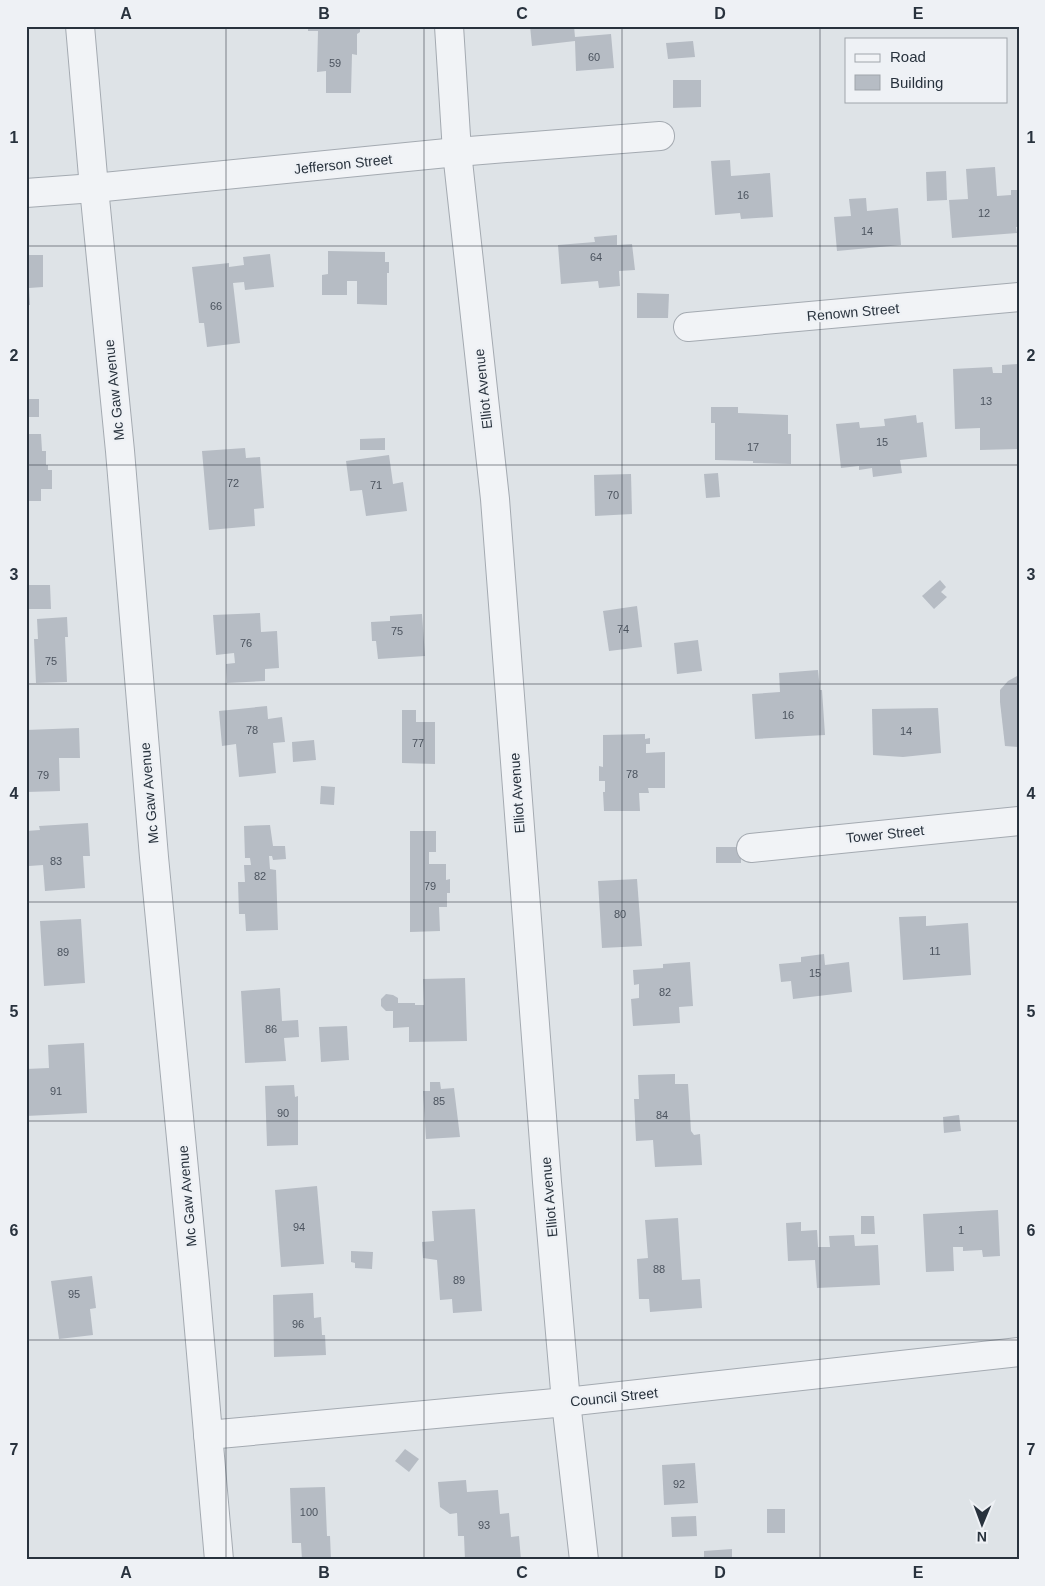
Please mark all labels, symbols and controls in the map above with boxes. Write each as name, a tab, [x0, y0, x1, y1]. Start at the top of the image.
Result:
text: A	[120, 5, 132, 22]
text: B	[318, 5, 330, 22]
text: C	[516, 5, 528, 22]
text: D	[714, 5, 726, 22]
text: E	[913, 5, 924, 22]
legend	[845, 38, 1008, 102]
text: Road	[890, 48, 926, 65]
house number: 60	[588, 51, 600, 63]
house number: 59	[329, 57, 341, 69]
text: Building	[890, 74, 943, 91]
text: 1	[10, 129, 19, 146]
text: 1	[1027, 129, 1036, 146]
street label: Jefferson Street	[293, 151, 393, 177]
house number: 16	[737, 189, 749, 201]
house number: 12	[978, 207, 990, 219]
house number: 14	[861, 225, 873, 237]
house number: 64	[590, 251, 602, 263]
house number: 66	[210, 300, 222, 312]
street label: Renown Street	[806, 300, 900, 324]
street label: Mc Gaw Avenue	[101, 338, 127, 441]
text: 2	[10, 347, 19, 364]
text: 2	[1027, 347, 1036, 364]
street label: Elliot Avenue	[471, 348, 495, 430]
house number: 13	[980, 395, 992, 407]
house number: 15	[876, 436, 888, 448]
house number: 17	[747, 441, 759, 453]
house number: 72	[227, 477, 239, 489]
house number: 71	[370, 479, 382, 491]
house number: 70	[607, 489, 619, 501]
text: 3	[10, 566, 19, 583]
text: 3	[1027, 566, 1036, 583]
house number: 74	[617, 623, 629, 635]
house number: 75	[391, 625, 403, 637]
house number: 76	[240, 637, 252, 649]
house number: 75	[45, 655, 57, 667]
house number: 16	[782, 709, 794, 721]
house number: 78	[246, 724, 258, 736]
house number: 14	[900, 725, 912, 737]
house number: 77	[412, 737, 424, 749]
street label: Mc Gaw Avenue	[137, 741, 161, 844]
street label: Elliot Avenue	[506, 752, 528, 834]
house number: 78	[626, 768, 638, 780]
house number: 79	[37, 769, 49, 781]
text: 4	[10, 785, 19, 802]
text: 4	[1027, 785, 1036, 802]
street label: Tower Street	[845, 822, 925, 846]
house number: 83	[50, 855, 62, 867]
house number: 82	[254, 870, 266, 882]
house number: 79	[424, 880, 436, 892]
house number: 80	[614, 908, 626, 920]
house number: 11	[929, 945, 941, 957]
house number: 89	[57, 946, 69, 958]
house number: 15	[809, 967, 821, 979]
house number: 82	[659, 986, 671, 998]
text: 5	[10, 1003, 19, 1020]
text: 5	[1027, 1003, 1036, 1020]
house number: 86	[265, 1023, 277, 1035]
house number: 91	[50, 1085, 62, 1097]
house number: 85	[433, 1095, 445, 1107]
house number: 90	[277, 1107, 289, 1119]
house number: 84	[656, 1109, 668, 1121]
street label: Mc Gaw Avenue	[175, 1144, 199, 1247]
street label: Elliot Avenue	[537, 1156, 560, 1238]
house number: 94	[293, 1221, 305, 1233]
text: 6	[10, 1222, 19, 1239]
text: 6	[1027, 1222, 1036, 1239]
house number: 1	[958, 1224, 964, 1236]
house number: 88	[653, 1263, 665, 1275]
house number: 89	[453, 1274, 465, 1286]
house number: 95	[68, 1288, 80, 1300]
house number: 96	[292, 1318, 304, 1330]
street label: Council Street	[569, 1384, 659, 1410]
text: 7	[10, 1441, 19, 1458]
text: 7	[1027, 1441, 1036, 1458]
house number: 92	[673, 1478, 685, 1490]
north arrow	[958, 1498, 1008, 1548]
house number: 100	[300, 1506, 318, 1518]
house number: 93	[478, 1519, 490, 1531]
text: N	[977, 1529, 987, 1545]
text: A	[120, 1564, 132, 1581]
text: B	[318, 1564, 330, 1581]
text: C	[516, 1564, 528, 1581]
text: D	[714, 1564, 726, 1581]
text: E	[913, 1564, 924, 1581]

